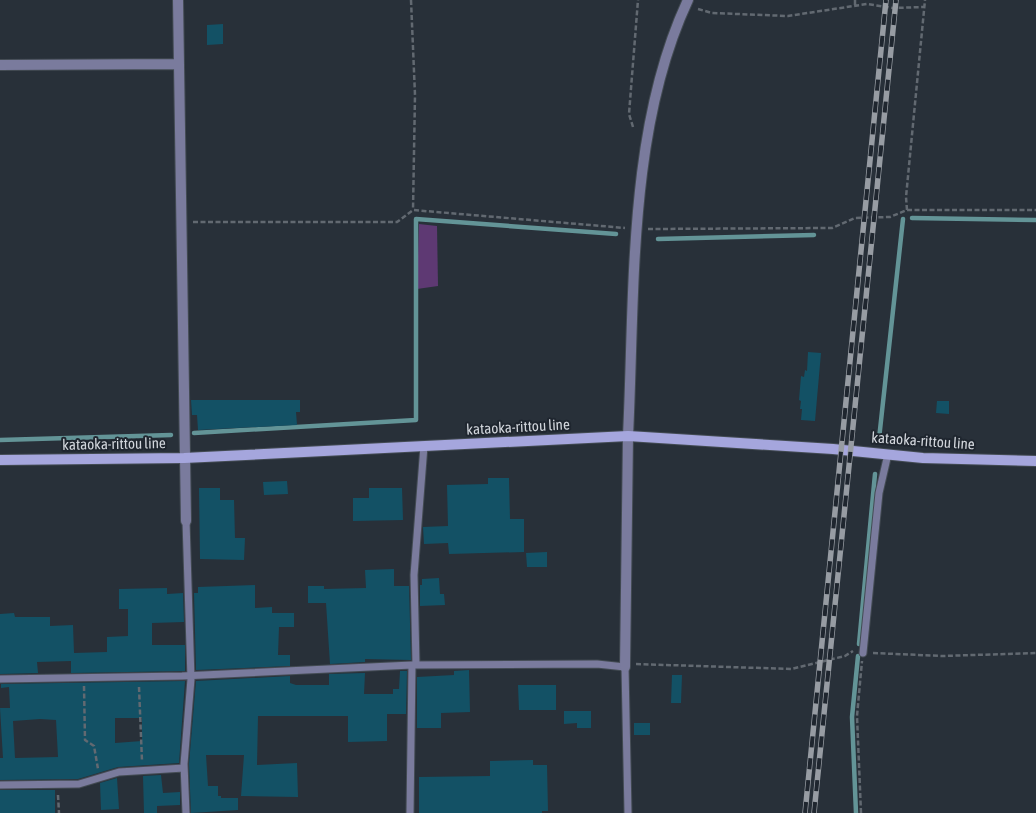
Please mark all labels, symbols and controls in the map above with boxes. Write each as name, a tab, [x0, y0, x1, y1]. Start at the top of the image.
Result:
street label: kataoka-rittou line	[466, 415, 570, 438]
street label: kataoka-rittou line	[871, 428, 975, 453]
street label: kataoka-rittou line	[62, 434, 166, 453]

